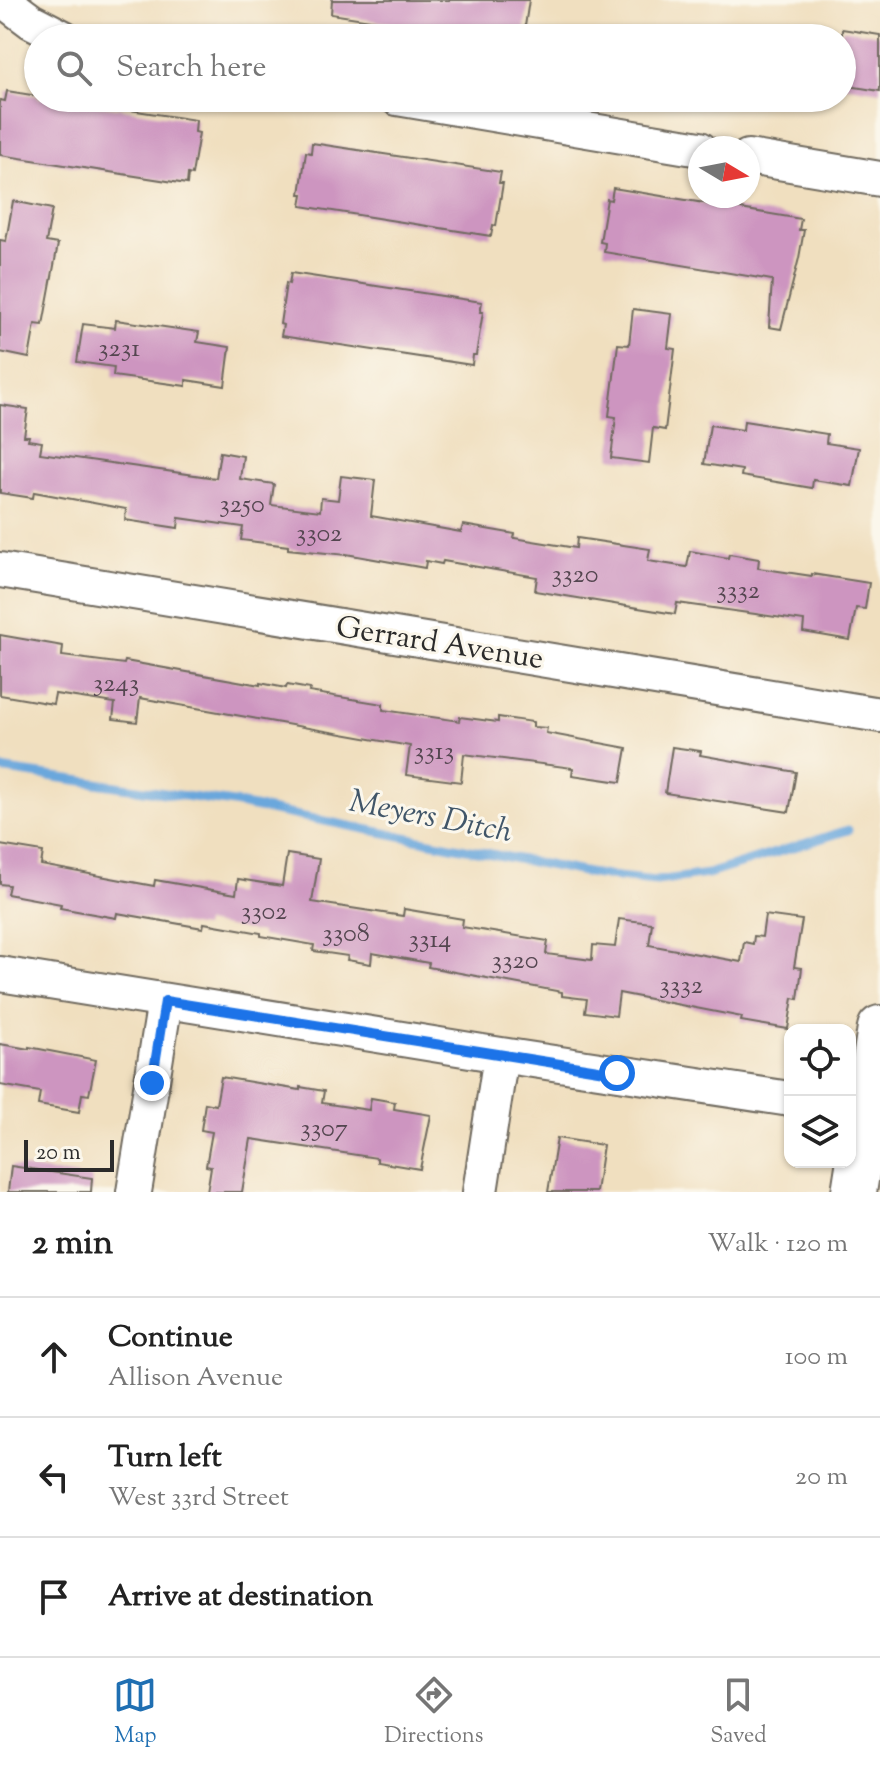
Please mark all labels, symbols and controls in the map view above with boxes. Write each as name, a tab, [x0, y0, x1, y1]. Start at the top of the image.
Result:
search box	[24, 24, 856, 112]
icon: search	[52, 46, 96, 90]
text: Search here	[116, 47, 266, 90]
north arrow	[688, 136, 760, 208]
house number: 3231	[98, 331, 140, 368]
house number: 3250	[219, 487, 265, 524]
house number: 3302	[296, 516, 342, 553]
house number: 3320	[552, 557, 598, 594]
house number: 3332	[716, 573, 760, 610]
street label: Gerrard Avenue	[333, 607, 546, 682]
house number: 3243	[93, 666, 139, 703]
house number: 3313	[414, 734, 454, 771]
water label: Meyers Ditch	[345, 780, 516, 856]
house number: 3302	[241, 894, 287, 931]
house number: 3308	[322, 916, 370, 953]
house number: 3314	[409, 922, 451, 959]
house number: 3320	[492, 943, 538, 980]
house number: 3332	[659, 968, 703, 1005]
map controls	[784, 1024, 856, 1168]
button: locate	[784, 1024, 856, 1096]
route start	[599, 1055, 635, 1091]
route end	[134, 1065, 170, 1101]
button: layers	[784, 1096, 856, 1168]
house number: 3307	[300, 1111, 348, 1148]
scale bar	[24, 1136, 114, 1172]
text: 20 m	[36, 1138, 81, 1170]
text: 2 min	[32, 1220, 113, 1269]
text: Walk · 120 m	[708, 1226, 848, 1263]
text: Continue	[108, 1317, 233, 1360]
icon: ahead	[32, 1335, 76, 1379]
text: 100 m	[785, 1339, 848, 1376]
text: Allison Avenue	[108, 1360, 283, 1397]
text: Turn left	[108, 1437, 222, 1480]
icon: left	[32, 1455, 76, 1499]
text: 20 m	[795, 1459, 848, 1496]
text: West 33rd Street	[108, 1480, 289, 1517]
icon: arrive	[32, 1575, 76, 1619]
text: Arrive at destination	[108, 1576, 373, 1619]
tab: Map	[113, 1673, 157, 1753]
tab: Directions	[384, 1673, 483, 1753]
tab: Saved	[710, 1673, 767, 1753]

